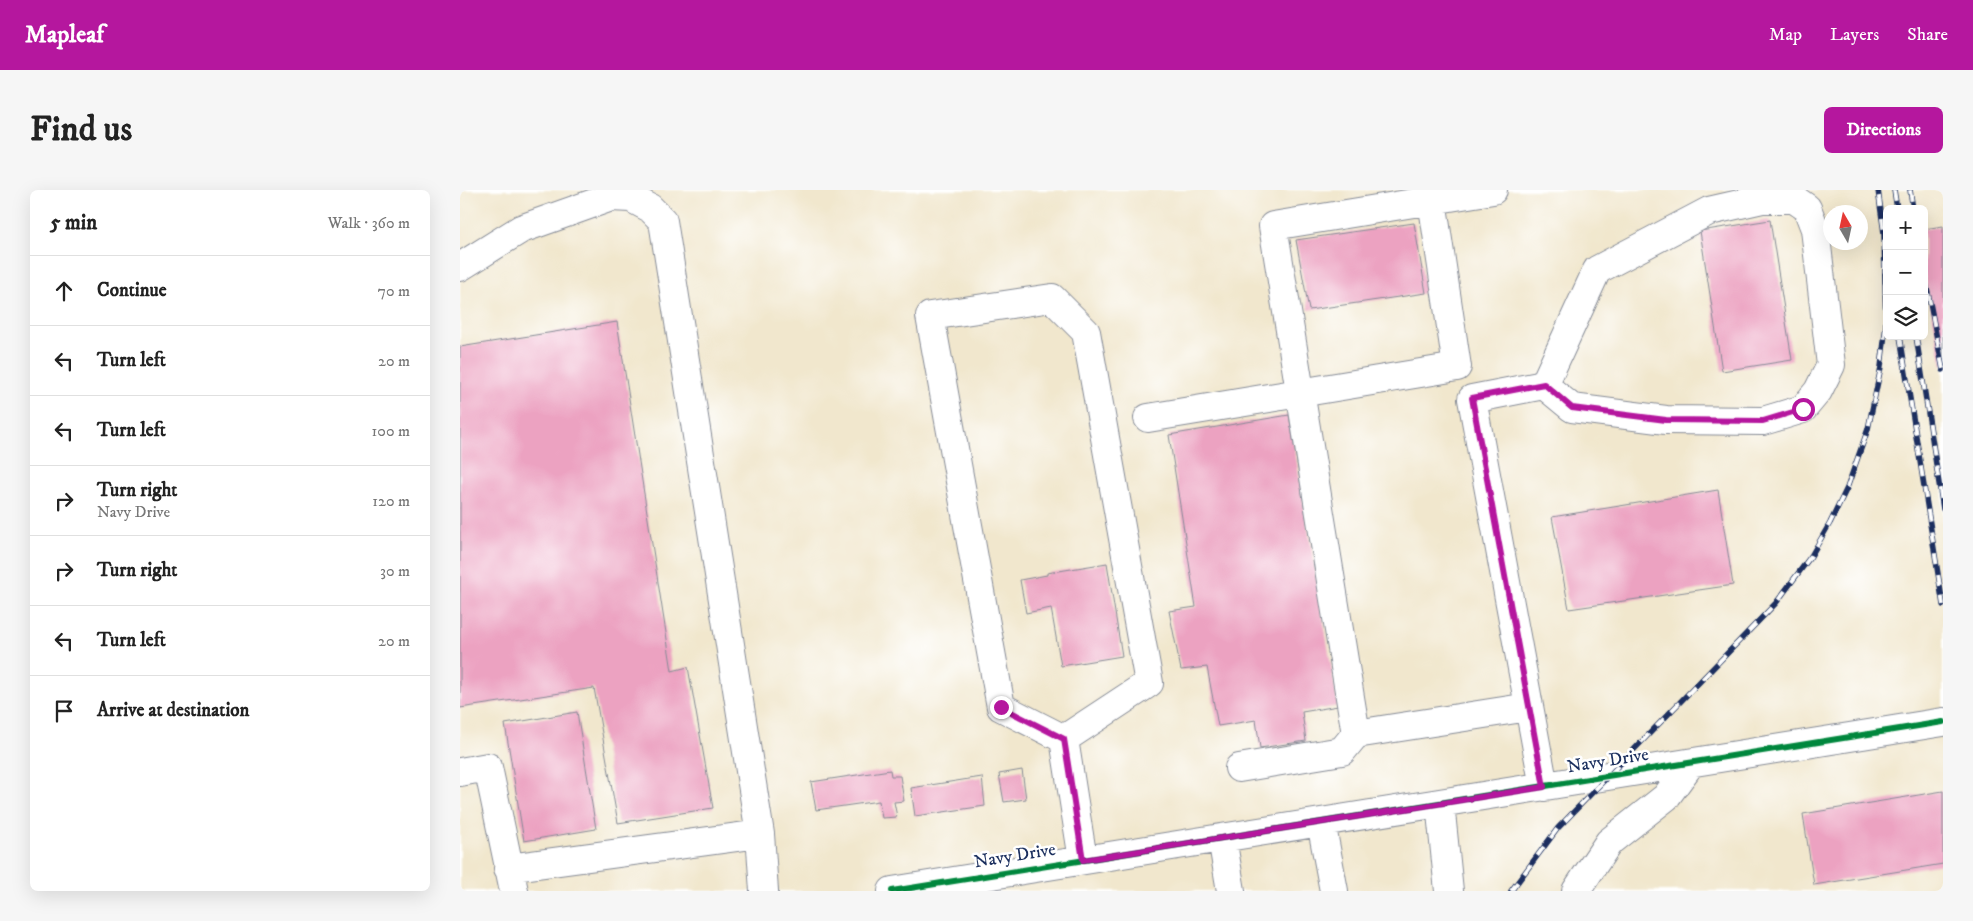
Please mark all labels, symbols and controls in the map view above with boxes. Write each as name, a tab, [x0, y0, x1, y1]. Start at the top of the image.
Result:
text: Mapleaf	[25, 20, 104, 50]
text: Map	[1769, 24, 1802, 46]
text: Layers	[1830, 24, 1879, 46]
text: Share	[1907, 24, 1948, 46]
button: Directions	[1824, 107, 1943, 153]
text: Find us	[30, 108, 132, 152]
north arrow	[1823, 205, 1868, 250]
map controls	[1883, 205, 1928, 340]
button: +	[1883, 205, 1928, 250]
text: 5 min	[50, 210, 97, 236]
text: Walk · 360 m	[328, 213, 410, 233]
button: −	[1883, 250, 1928, 295]
icon: ahead	[50, 277, 78, 305]
text: Continue	[97, 279, 167, 302]
text: 70 m	[378, 281, 410, 301]
button: layers	[1883, 295, 1928, 340]
icon: left	[50, 347, 78, 375]
text: Turn left	[97, 349, 166, 372]
text: 20 m	[378, 351, 410, 371]
route start	[1792, 398, 1815, 421]
icon: left	[50, 417, 78, 445]
text: Turn left	[97, 419, 166, 442]
text: 100 m	[372, 421, 410, 441]
text: Turn right	[97, 479, 177, 502]
icon: right	[50, 487, 78, 515]
text: 120 m	[372, 491, 410, 511]
text: Navy Drive	[97, 502, 170, 522]
icon: right	[50, 557, 78, 585]
text: Turn right	[97, 559, 177, 582]
text: 30 m	[380, 561, 410, 581]
icon: left	[50, 627, 78, 655]
text: Turn left	[97, 629, 166, 652]
text: 20 m	[378, 631, 410, 651]
route end	[990, 696, 1013, 719]
icon: arrive	[50, 697, 78, 725]
text: Arrive at destination	[97, 699, 249, 722]
street label: Navy Drive	[1566, 744, 1650, 778]
street label: Navy Drive	[973, 839, 1057, 873]

